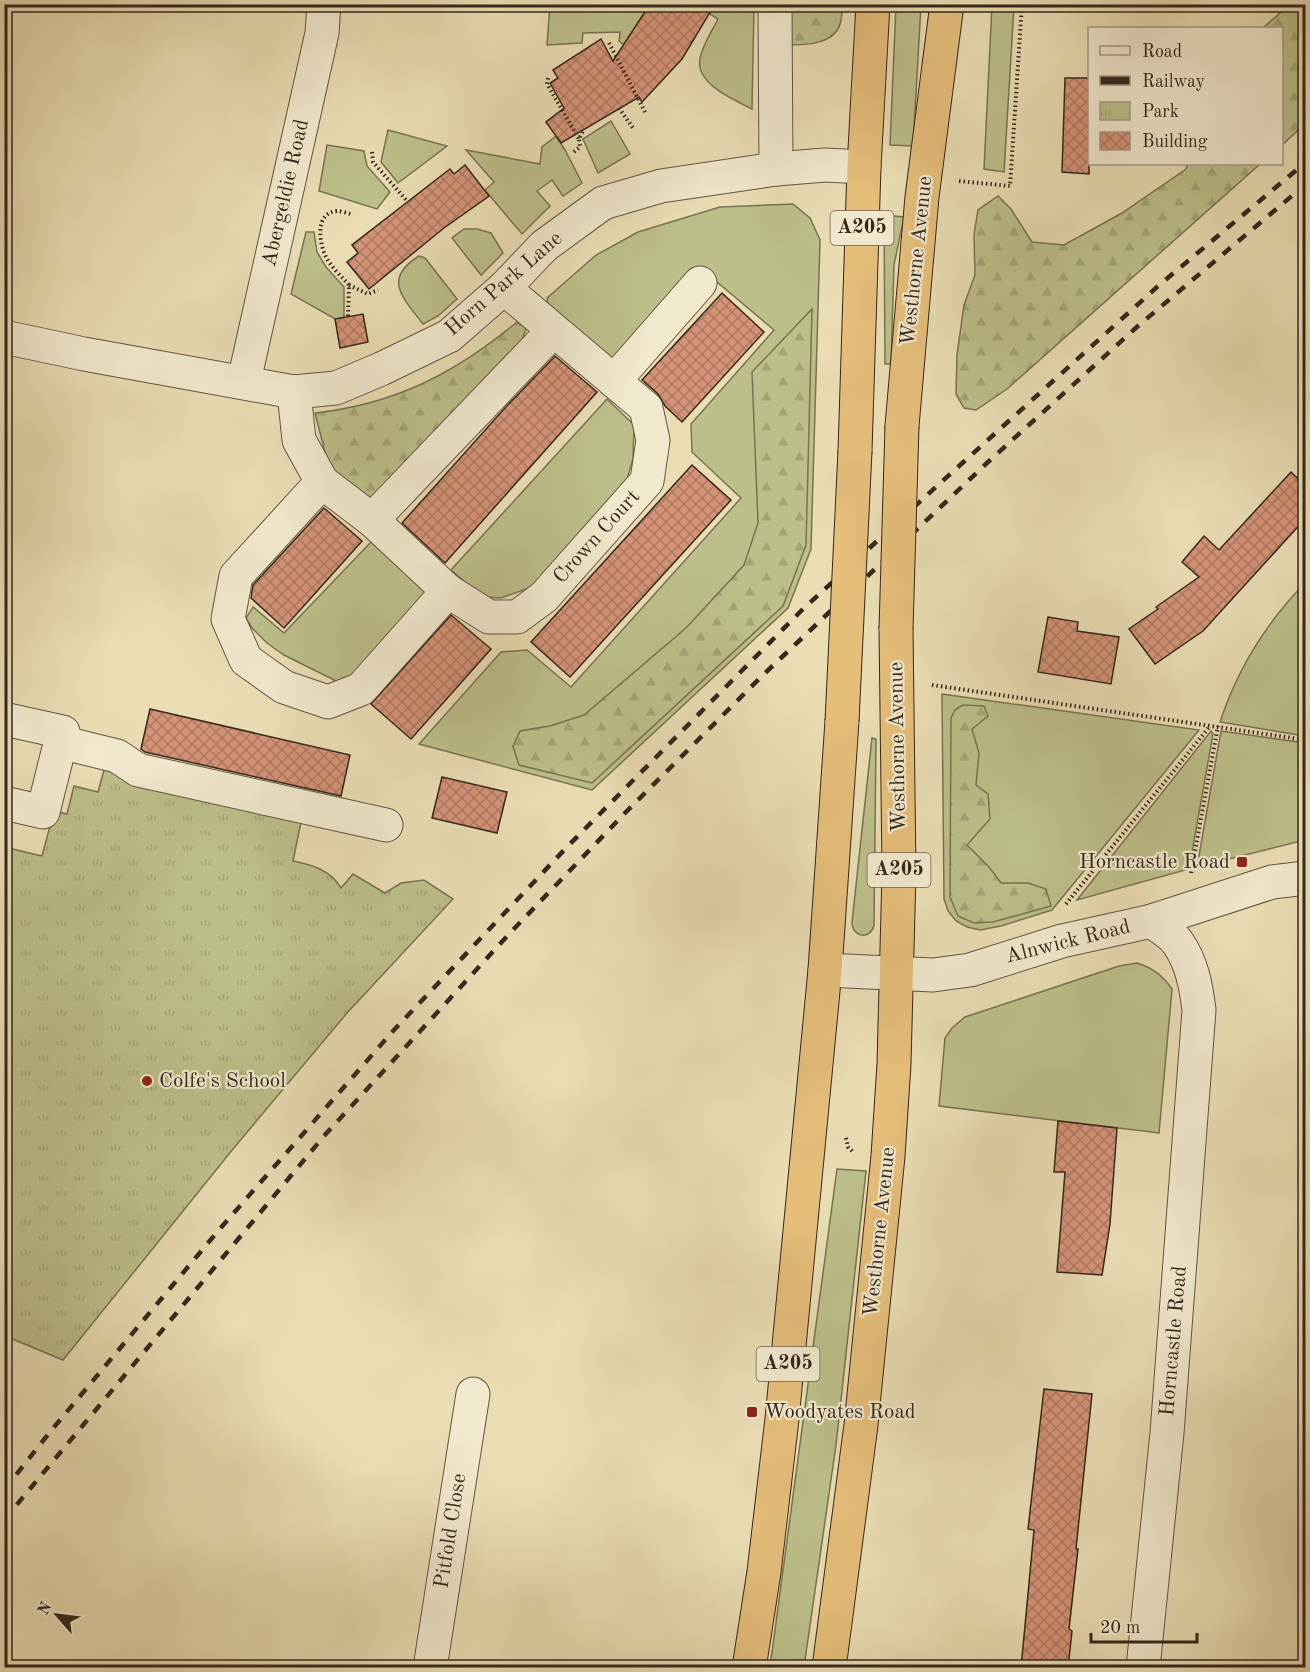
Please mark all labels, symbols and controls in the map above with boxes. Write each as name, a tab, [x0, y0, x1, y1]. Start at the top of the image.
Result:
legend	[1088, 27, 1283, 165]
text: Road	[1142, 43, 1182, 61]
text: Railway	[1142, 73, 1205, 91]
text: Park	[1142, 103, 1179, 121]
street label: Abergeldie Road	[259, 117, 313, 269]
text: Building	[1142, 133, 1208, 151]
street label: Westhorne Avenue	[898, 175, 936, 347]
road number: A205	[830, 211, 894, 245]
street label: Horn Park Lane	[441, 228, 567, 340]
street label: Crown Court	[550, 486, 644, 588]
street label: Westhorne Avenue	[886, 662, 910, 832]
place label: Horncastle Road	[1079, 852, 1230, 873]
road number: A205	[868, 853, 930, 887]
marker: Horncastle Road	[1235, 855, 1249, 869]
street label: Alnwick Road	[1003, 916, 1133, 968]
place label: Colfe's School	[159, 1071, 286, 1092]
marker: Colfe's School	[140, 1074, 154, 1088]
street label: Westhorne Avenue	[861, 1146, 899, 1318]
street label: Horncastle Road	[1157, 1265, 1191, 1417]
road number: A205	[756, 1347, 820, 1381]
place label: Woodyates Road	[764, 1402, 916, 1423]
marker: Woodyates Road	[745, 1405, 759, 1419]
street label: Pitfold Close	[432, 1472, 470, 1590]
north arrow	[27, 1585, 87, 1645]
text: N	[36, 1599, 56, 1618]
scale bar	[1091, 1606, 1198, 1644]
text: 20 m	[1100, 1619, 1140, 1637]

